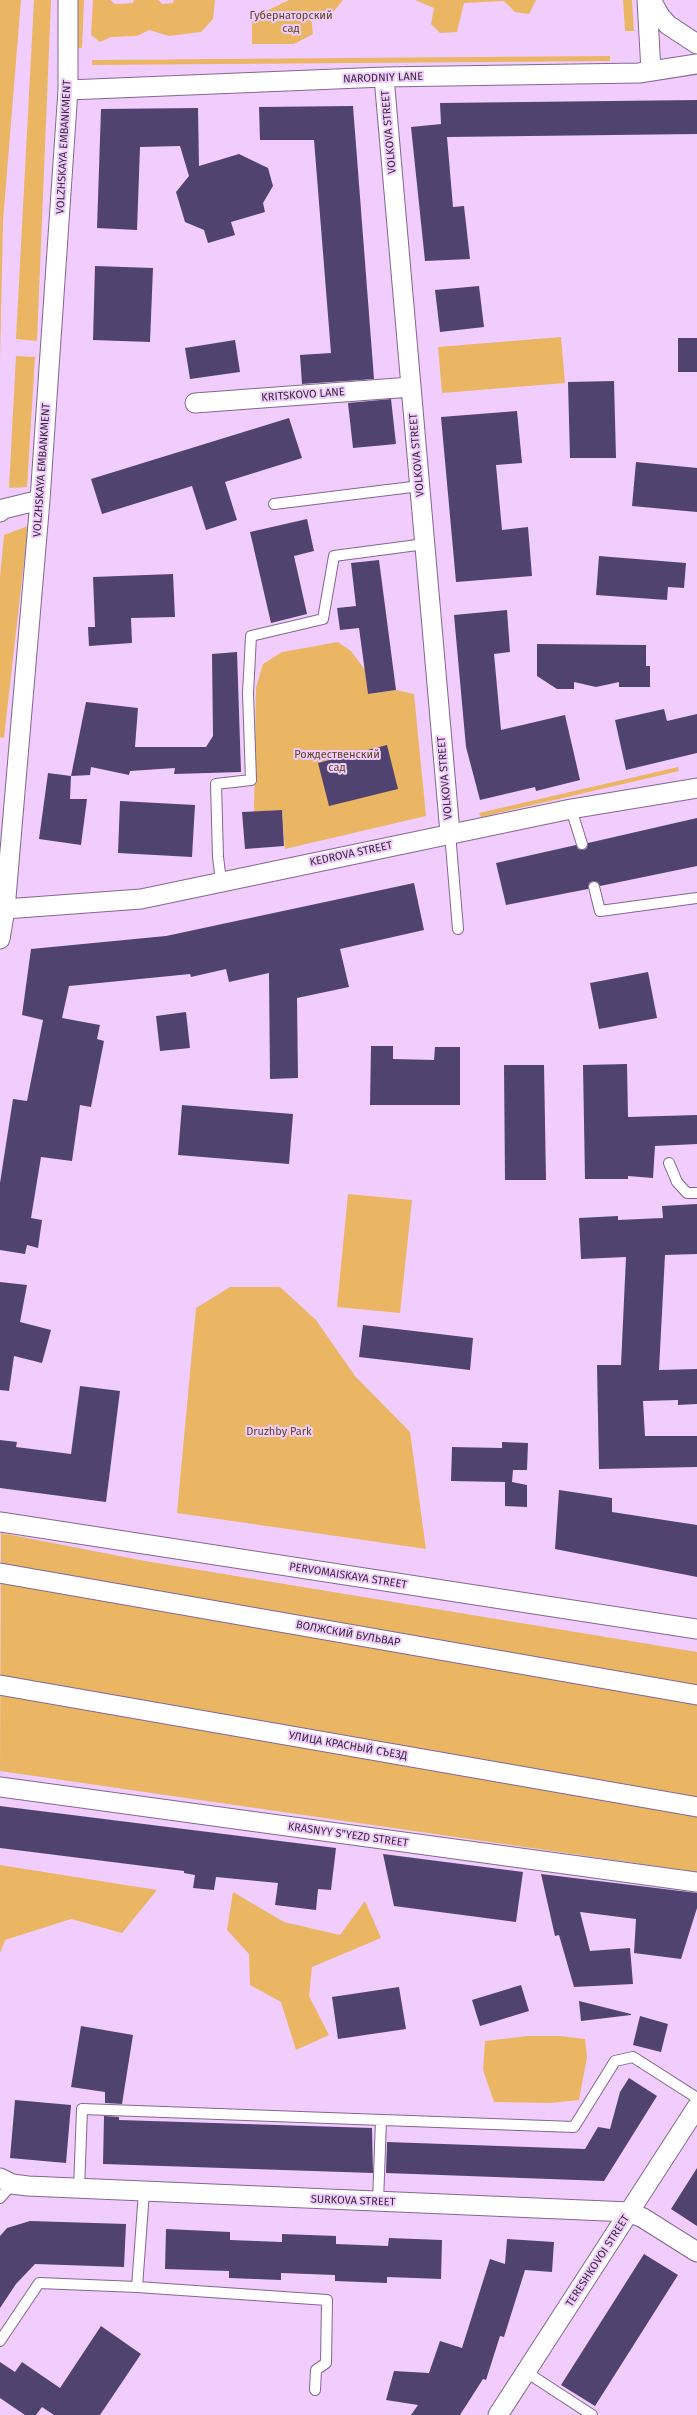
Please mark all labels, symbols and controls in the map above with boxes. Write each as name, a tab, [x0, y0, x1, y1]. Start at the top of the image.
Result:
park label: Губернаторский сад	[249, 9, 333, 35]
street label: NARODNIY LANE	[343, 70, 423, 86]
street label: VOLZHSKAYA EMBANKMENT	[54, 80, 74, 214]
street label: VOLKOVA STREET	[379, 90, 399, 174]
street label: KRITSKOVO LANE	[261, 386, 345, 404]
street label: VOLZHSKAYA EMBANKMENT	[31, 403, 53, 537]
street label: VOLKOVA STREET	[407, 413, 427, 497]
street label: VOLKOVA STREET	[435, 736, 455, 820]
park label: Рождественский сад	[294, 748, 380, 774]
street label: KEDROVA STREET	[308, 839, 394, 869]
park label: Druzhby Park	[246, 1425, 312, 1439]
street label: PERVOMAISKAYA STREET	[288, 1560, 408, 1592]
street label: ВОЛЖСКИЙ БУЛЬВАР	[295, 1618, 401, 1650]
street label: УЛИЦА КРАСНЫЙ СЪЕЗД	[288, 1729, 408, 1763]
street label: KRASNYY S"YEZD STREET	[287, 1820, 409, 1850]
street label: SURKOVA STREET	[311, 2193, 395, 2209]
street label: TERESHKOVOI STREET	[563, 2213, 633, 2309]

